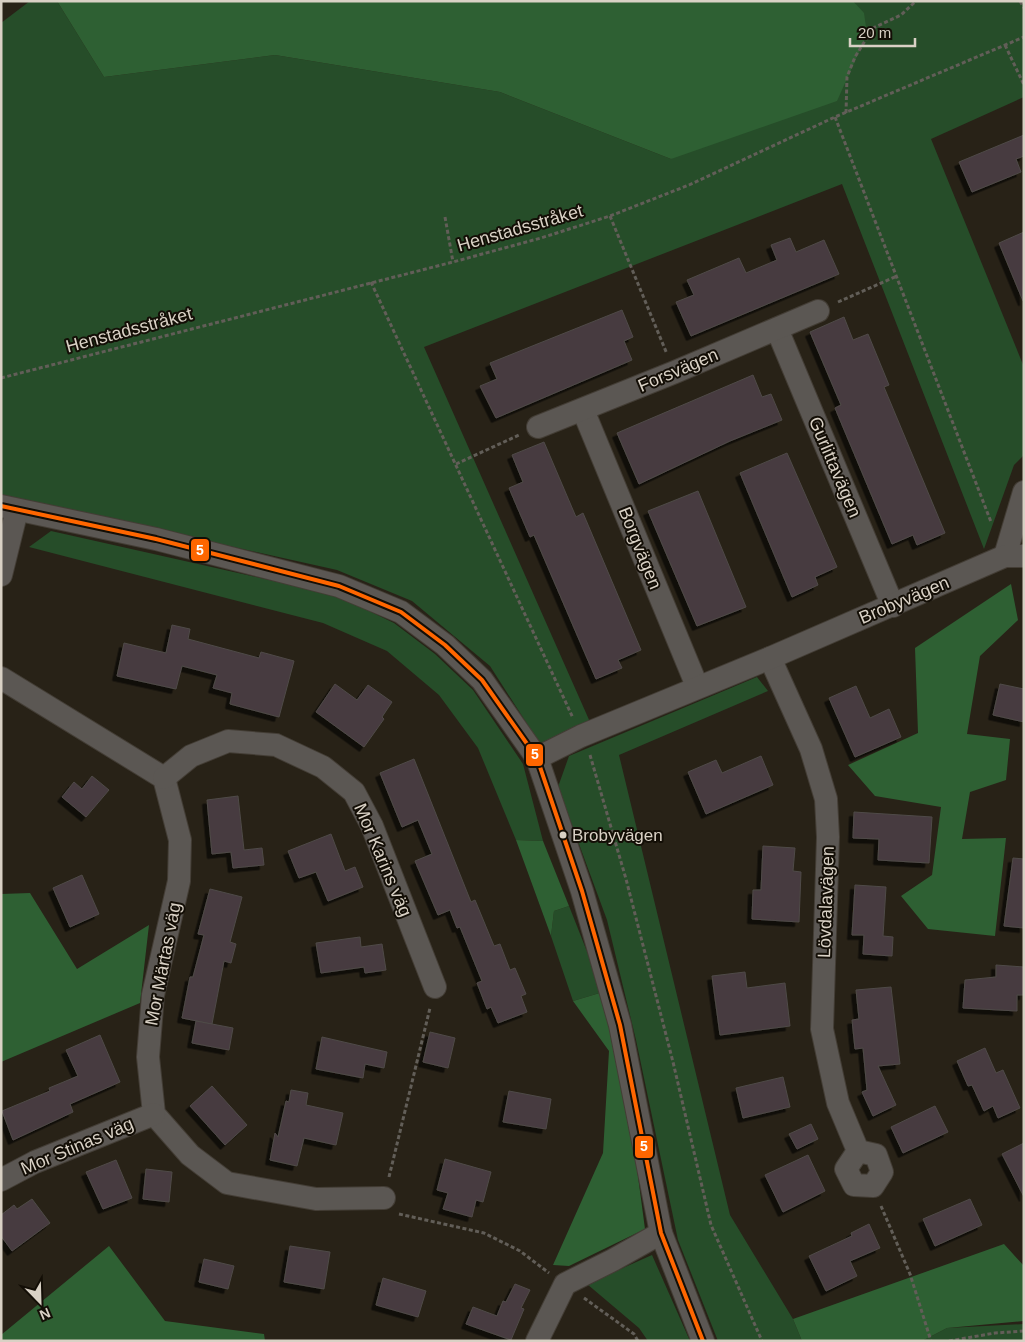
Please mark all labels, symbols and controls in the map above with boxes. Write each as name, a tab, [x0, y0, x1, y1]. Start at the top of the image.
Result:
scale bar	[850, 15, 915, 47]
text: 20 m	[858, 24, 891, 41]
street label: Henstadsstråket	[455, 200, 585, 256]
street label: Henstadsstråket	[64, 304, 194, 356]
street label: Forsvägen	[635, 344, 721, 396]
street label: Gurlittavägen	[805, 414, 865, 520]
street label: Borgvägen	[614, 504, 666, 592]
line badge: 5	[190, 538, 210, 562]
text: 5	[196, 542, 204, 558]
street label: Brobyvägen	[856, 572, 952, 628]
line badge: 5	[525, 743, 544, 767]
text: 5	[531, 746, 539, 762]
street label: Mor Karins väg	[350, 800, 416, 920]
place label: Brobyvägen	[572, 826, 663, 845]
marker: Brobyvägen	[558, 830, 568, 840]
street label: Lövdalavägen	[814, 846, 838, 958]
street label: Mor Märtas väg	[141, 901, 185, 1027]
street label: Mor Stinas väg	[18, 1113, 136, 1179]
line badge: 5	[634, 1135, 654, 1159]
text: 5	[640, 1138, 648, 1154]
north arrow	[15, 1277, 65, 1327]
text: N	[37, 1305, 53, 1323]

